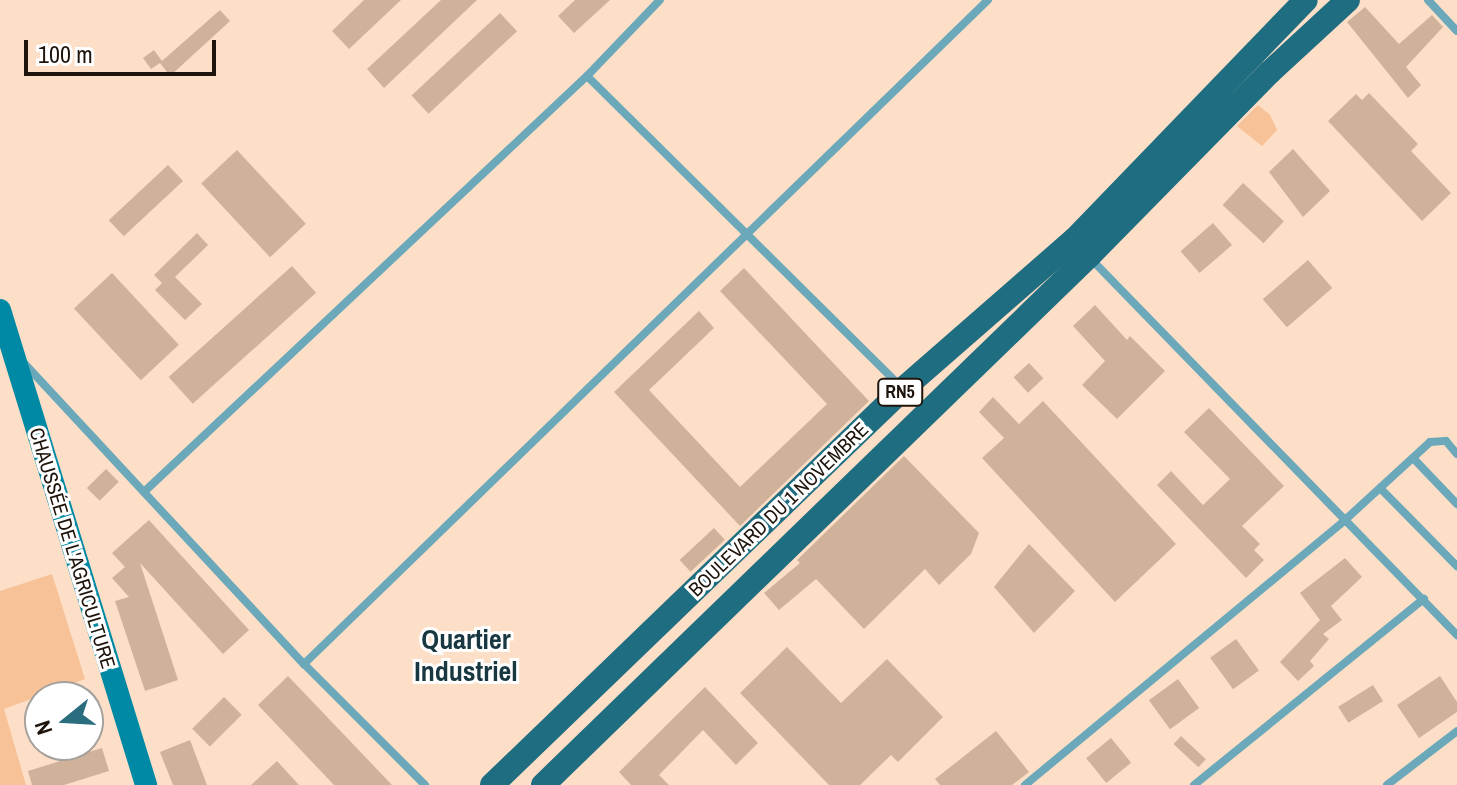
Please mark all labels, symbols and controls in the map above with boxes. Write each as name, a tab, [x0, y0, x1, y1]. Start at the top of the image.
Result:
scale bar	[28, 24, 220, 74]
text: 100 m	[38, 38, 93, 70]
road number: RN5	[876, 378, 924, 406]
street label: BOULEVARD DU 1 NOVEMBRE	[683, 417, 873, 601]
street label: CHAUSSÉE DE L'AGRICULTURE	[25, 425, 121, 671]
district label: Quartier Industriel	[414, 622, 518, 688]
north arrow	[24, 681, 104, 761]
text: N	[27, 717, 59, 739]

